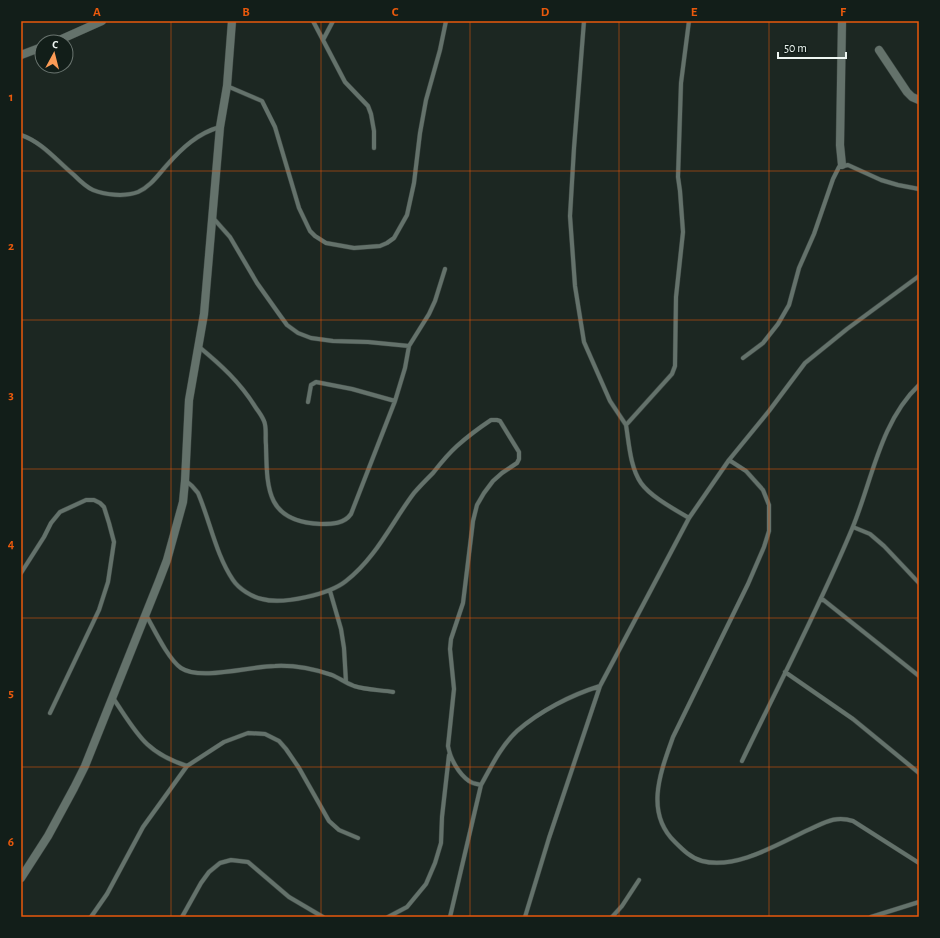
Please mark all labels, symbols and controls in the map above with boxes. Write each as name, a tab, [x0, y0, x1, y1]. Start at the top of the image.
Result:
text: A	[93, 6, 101, 19]
text: B	[242, 6, 250, 19]
text: C	[392, 6, 399, 19]
text: D	[541, 6, 550, 19]
text: E	[691, 6, 698, 19]
text: F	[840, 6, 847, 19]
north arrow	[34, 34, 74, 74]
scale bar	[778, 34, 846, 60]
text: С	[51, 39, 59, 50]
text: 50 m	[784, 42, 807, 54]
text: 1	[9, 91, 13, 104]
text: 2	[8, 240, 14, 253]
text: 3	[8, 389, 14, 402]
text: 4	[8, 538, 15, 551]
text: 5	[8, 687, 14, 700]
text: 6	[8, 836, 14, 849]

